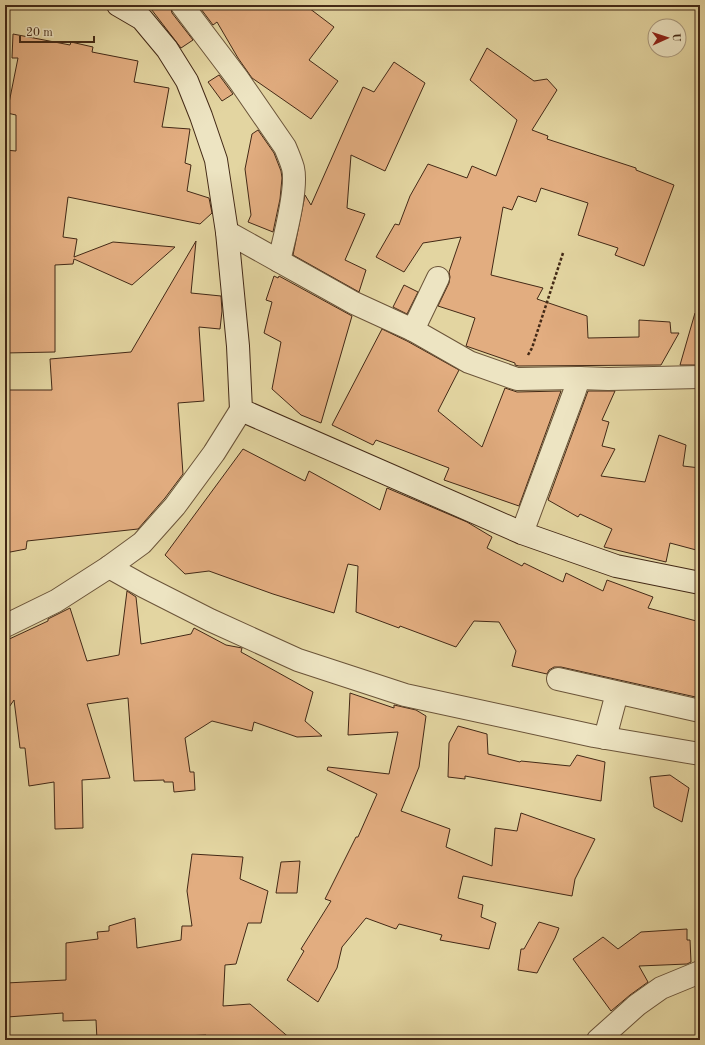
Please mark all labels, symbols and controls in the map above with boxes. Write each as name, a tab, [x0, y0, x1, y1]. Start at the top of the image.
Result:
scale bar	[20, 18, 94, 44]
north arrow	[647, 18, 687, 58]
text: 20 m	[26, 27, 53, 39]
text: U	[670, 33, 681, 42]

